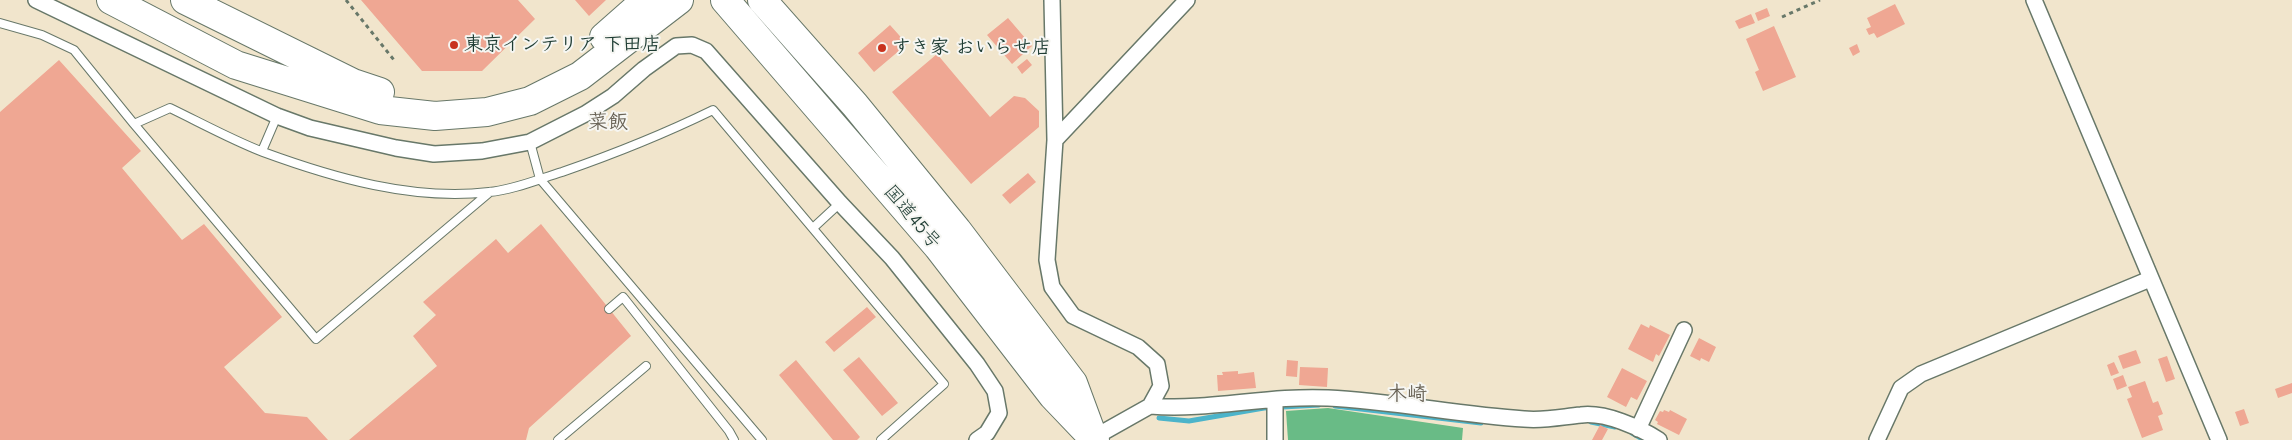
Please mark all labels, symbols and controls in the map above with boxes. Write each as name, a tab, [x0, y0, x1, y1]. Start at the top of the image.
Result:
place label: 東京インテリア 下田店	[464, 34, 661, 56]
place label: すき家 おいらせ店	[892, 37, 1051, 59]
marker: 東京インテリア 下田店	[448, 39, 460, 51]
marker: すき家 おいらせ店	[876, 42, 888, 54]
district label: 菜飯	[588, 110, 628, 134]
street label: 国道45号	[879, 180, 945, 254]
district label: 木崎	[1387, 382, 1427, 406]

